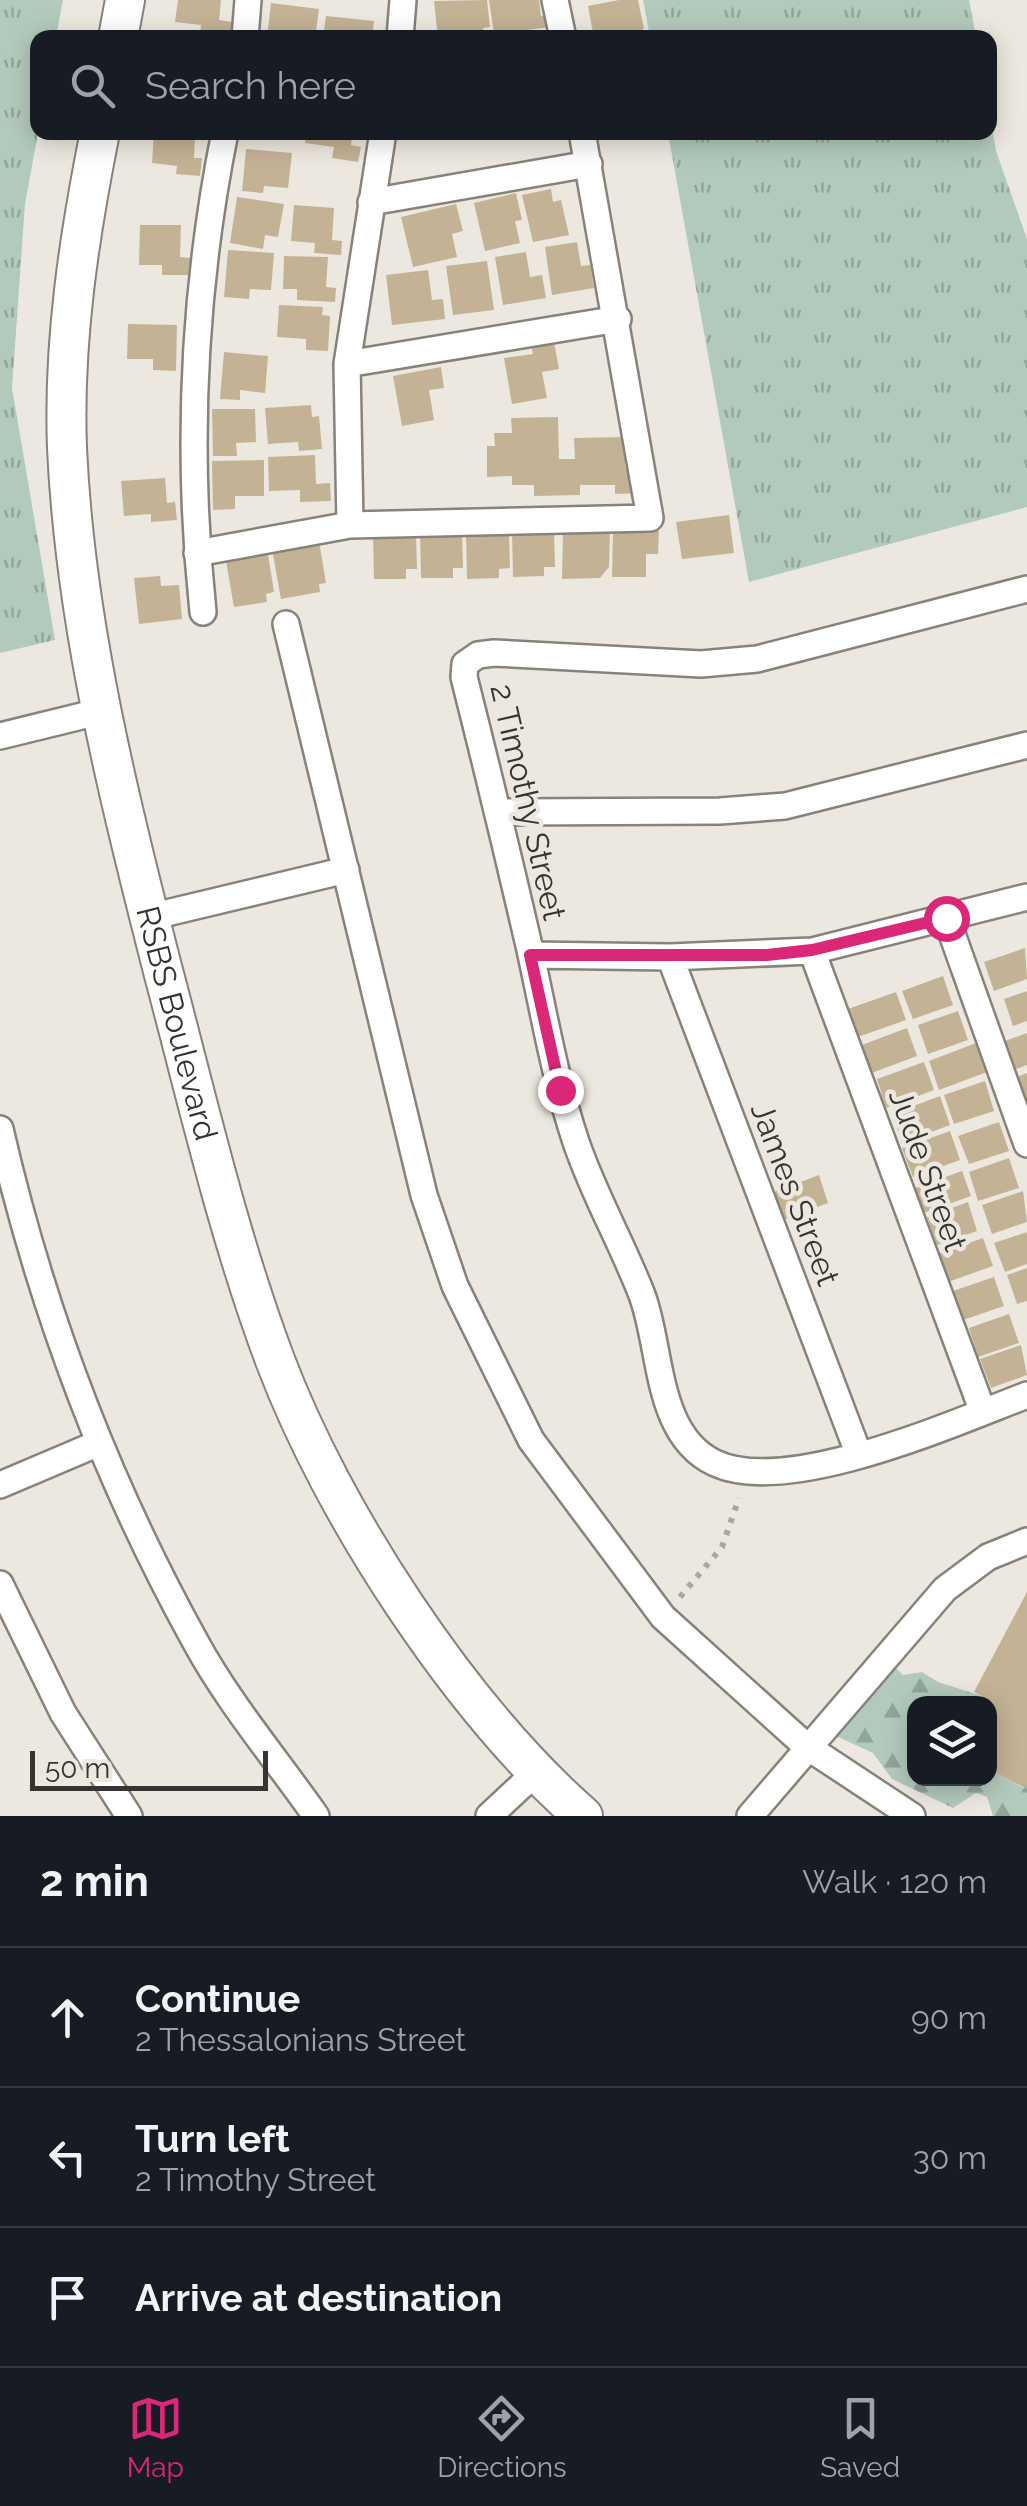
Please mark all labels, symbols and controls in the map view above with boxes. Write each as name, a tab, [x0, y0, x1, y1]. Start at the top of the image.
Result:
search box	[30, 30, 997, 140]
icon: search	[65, 58, 120, 113]
text: Search here	[145, 63, 356, 108]
street label: 2 Timothy Street	[483, 680, 574, 924]
route start	[924, 896, 970, 942]
street label: RSBS Boulevard	[129, 902, 225, 1144]
route end	[538, 1068, 584, 1114]
street label: Jude Street	[882, 1084, 975, 1256]
street label: James Street	[744, 1097, 847, 1291]
map controls	[907, 1696, 997, 1786]
button: layers	[907, 1696, 997, 1786]
scale bar	[30, 1746, 268, 1790]
text: 50 m	[45, 1752, 110, 1785]
text: 2 min	[40, 1857, 149, 1906]
text: Walk · 120 m	[802, 1863, 987, 1900]
text: Continue	[135, 1976, 300, 2021]
icon: ahead	[40, 1990, 95, 2045]
text: 90 m	[911, 1999, 987, 2036]
text: 2 Thessalonians Street	[135, 2021, 466, 2058]
text: Turn left	[135, 2116, 290, 2161]
icon: left	[40, 2130, 95, 2185]
text: 30 m	[913, 2139, 987, 2176]
text: 2 Timothy Street	[135, 2161, 376, 2198]
icon: arrive	[40, 2270, 95, 2325]
text: Arrive at destination	[135, 2275, 502, 2320]
tab: Map	[127, 2391, 184, 2484]
tab: Directions	[437, 2391, 567, 2484]
tab: Saved	[820, 2391, 900, 2484]

